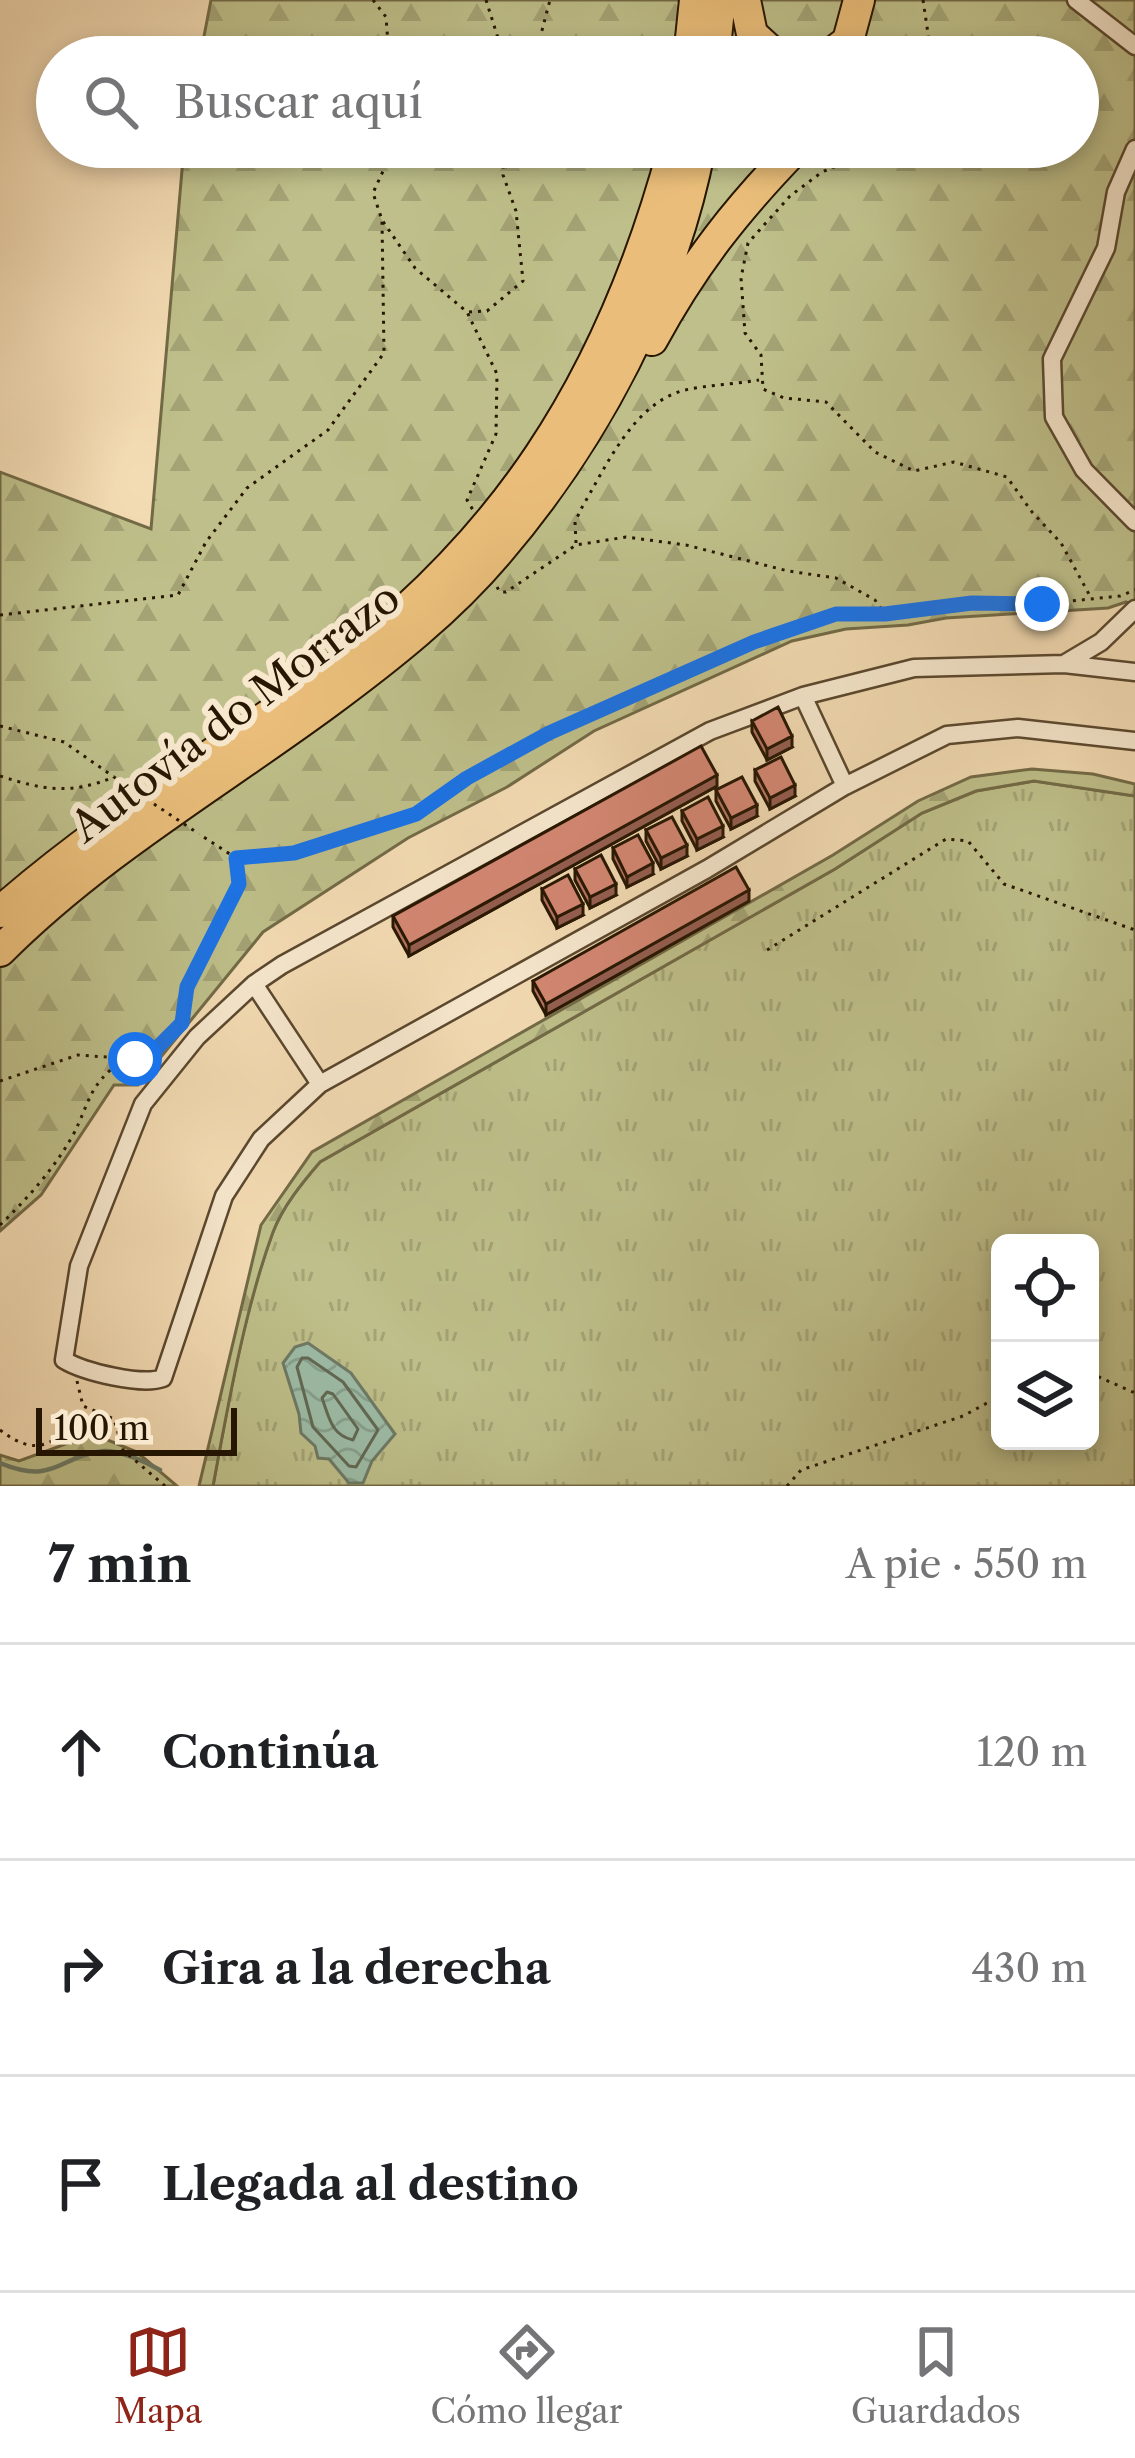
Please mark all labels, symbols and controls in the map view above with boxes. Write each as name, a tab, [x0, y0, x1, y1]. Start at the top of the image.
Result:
search box	[36, 36, 1099, 168]
icon: search	[78, 69, 144, 135]
text: Buscar aquí	[174, 74, 423, 130]
street label: Autovía do Morrazo	[59, 571, 410, 853]
route end	[1015, 577, 1069, 631]
route start	[108, 1032, 162, 1086]
map controls	[991, 1234, 1099, 1450]
button: locate	[991, 1234, 1099, 1342]
button: layers	[991, 1342, 1099, 1450]
scale bar	[36, 1402, 237, 1455]
text: 100 m	[54, 1408, 149, 1449]
text: 7 min	[48, 1533, 191, 1595]
text: A pie · 550 m	[846, 1540, 1087, 1588]
icon: ahead	[48, 1719, 114, 1785]
text: Continúa	[162, 1724, 378, 1780]
text: 120 m	[977, 1728, 1087, 1776]
icon: right	[48, 1935, 114, 2001]
text: Gira a la derecha	[162, 1940, 551, 1996]
text: 430 m	[972, 1944, 1087, 1992]
icon: arrive	[48, 2151, 114, 2217]
text: Llegada al destino	[162, 2156, 579, 2212]
tab: Mapa	[114, 2319, 202, 2432]
tab: Cómo llegar	[431, 2319, 623, 2432]
tab: Guardados	[851, 2319, 1021, 2432]

